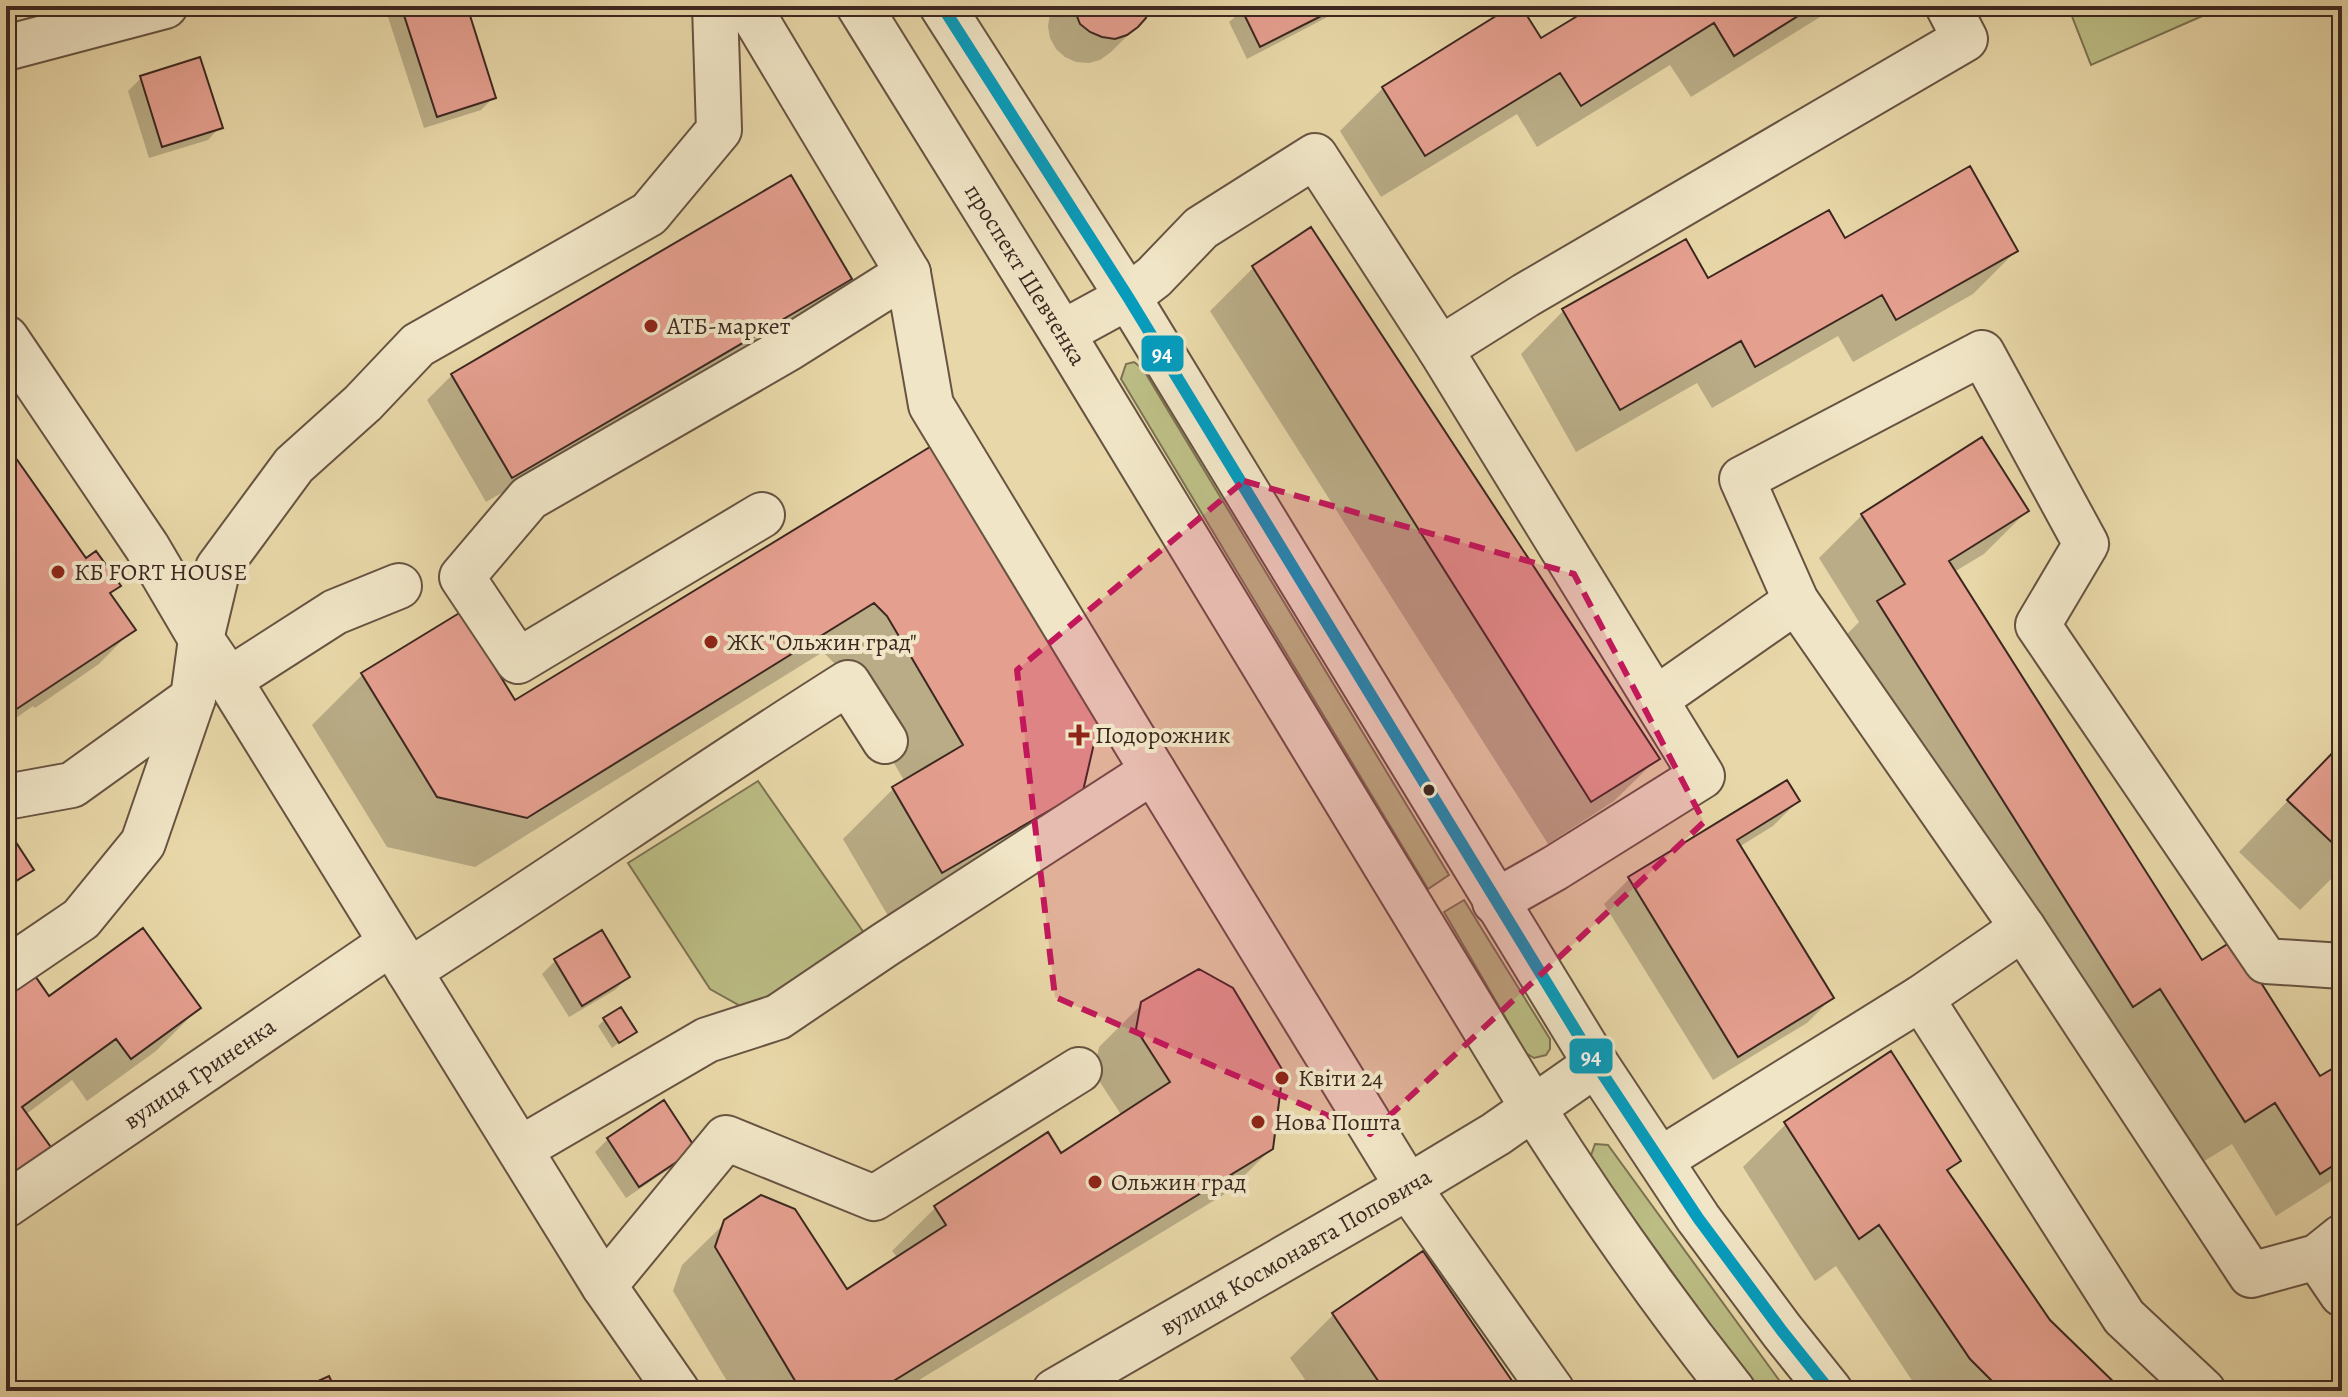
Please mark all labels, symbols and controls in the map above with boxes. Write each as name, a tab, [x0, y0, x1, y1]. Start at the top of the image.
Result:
street label: проспект Шевченка	[957, 178, 1094, 371]
place label: АТБ-маркет	[666, 310, 791, 342]
marker: АТБ-маркет	[642, 317, 660, 335]
line badge: 94	[1140, 334, 1185, 373]
text: 94	[1152, 339, 1172, 369]
place label: КБ FORT HOUSE	[74, 556, 248, 588]
marker: КБ FORT HOUSE	[49, 563, 67, 581]
place label: ЖК "Ольжин град"	[727, 626, 917, 658]
marker: ЖК "Ольжин град"	[702, 633, 720, 651]
place label: Подорожник	[1095, 719, 1230, 751]
marker: Подорожник	[1070, 726, 1088, 744]
unlabelled marker	[1421, 782, 1437, 798]
street label: вулиця Гриненка	[117, 1010, 282, 1137]
line badge: 94	[1568, 1037, 1614, 1075]
text: 94	[1581, 1042, 1601, 1072]
place label: Квіти 24	[1298, 1062, 1383, 1094]
marker: Квіти 24	[1273, 1069, 1291, 1087]
place label: Нова Пошта	[1274, 1106, 1401, 1138]
marker: Нова Пошта	[1249, 1113, 1267, 1131]
street label: вулиця Космонавта Поповича	[1154, 1161, 1437, 1343]
place label: Ольжин град	[1111, 1166, 1246, 1198]
marker: Ольжин град	[1086, 1173, 1104, 1191]

